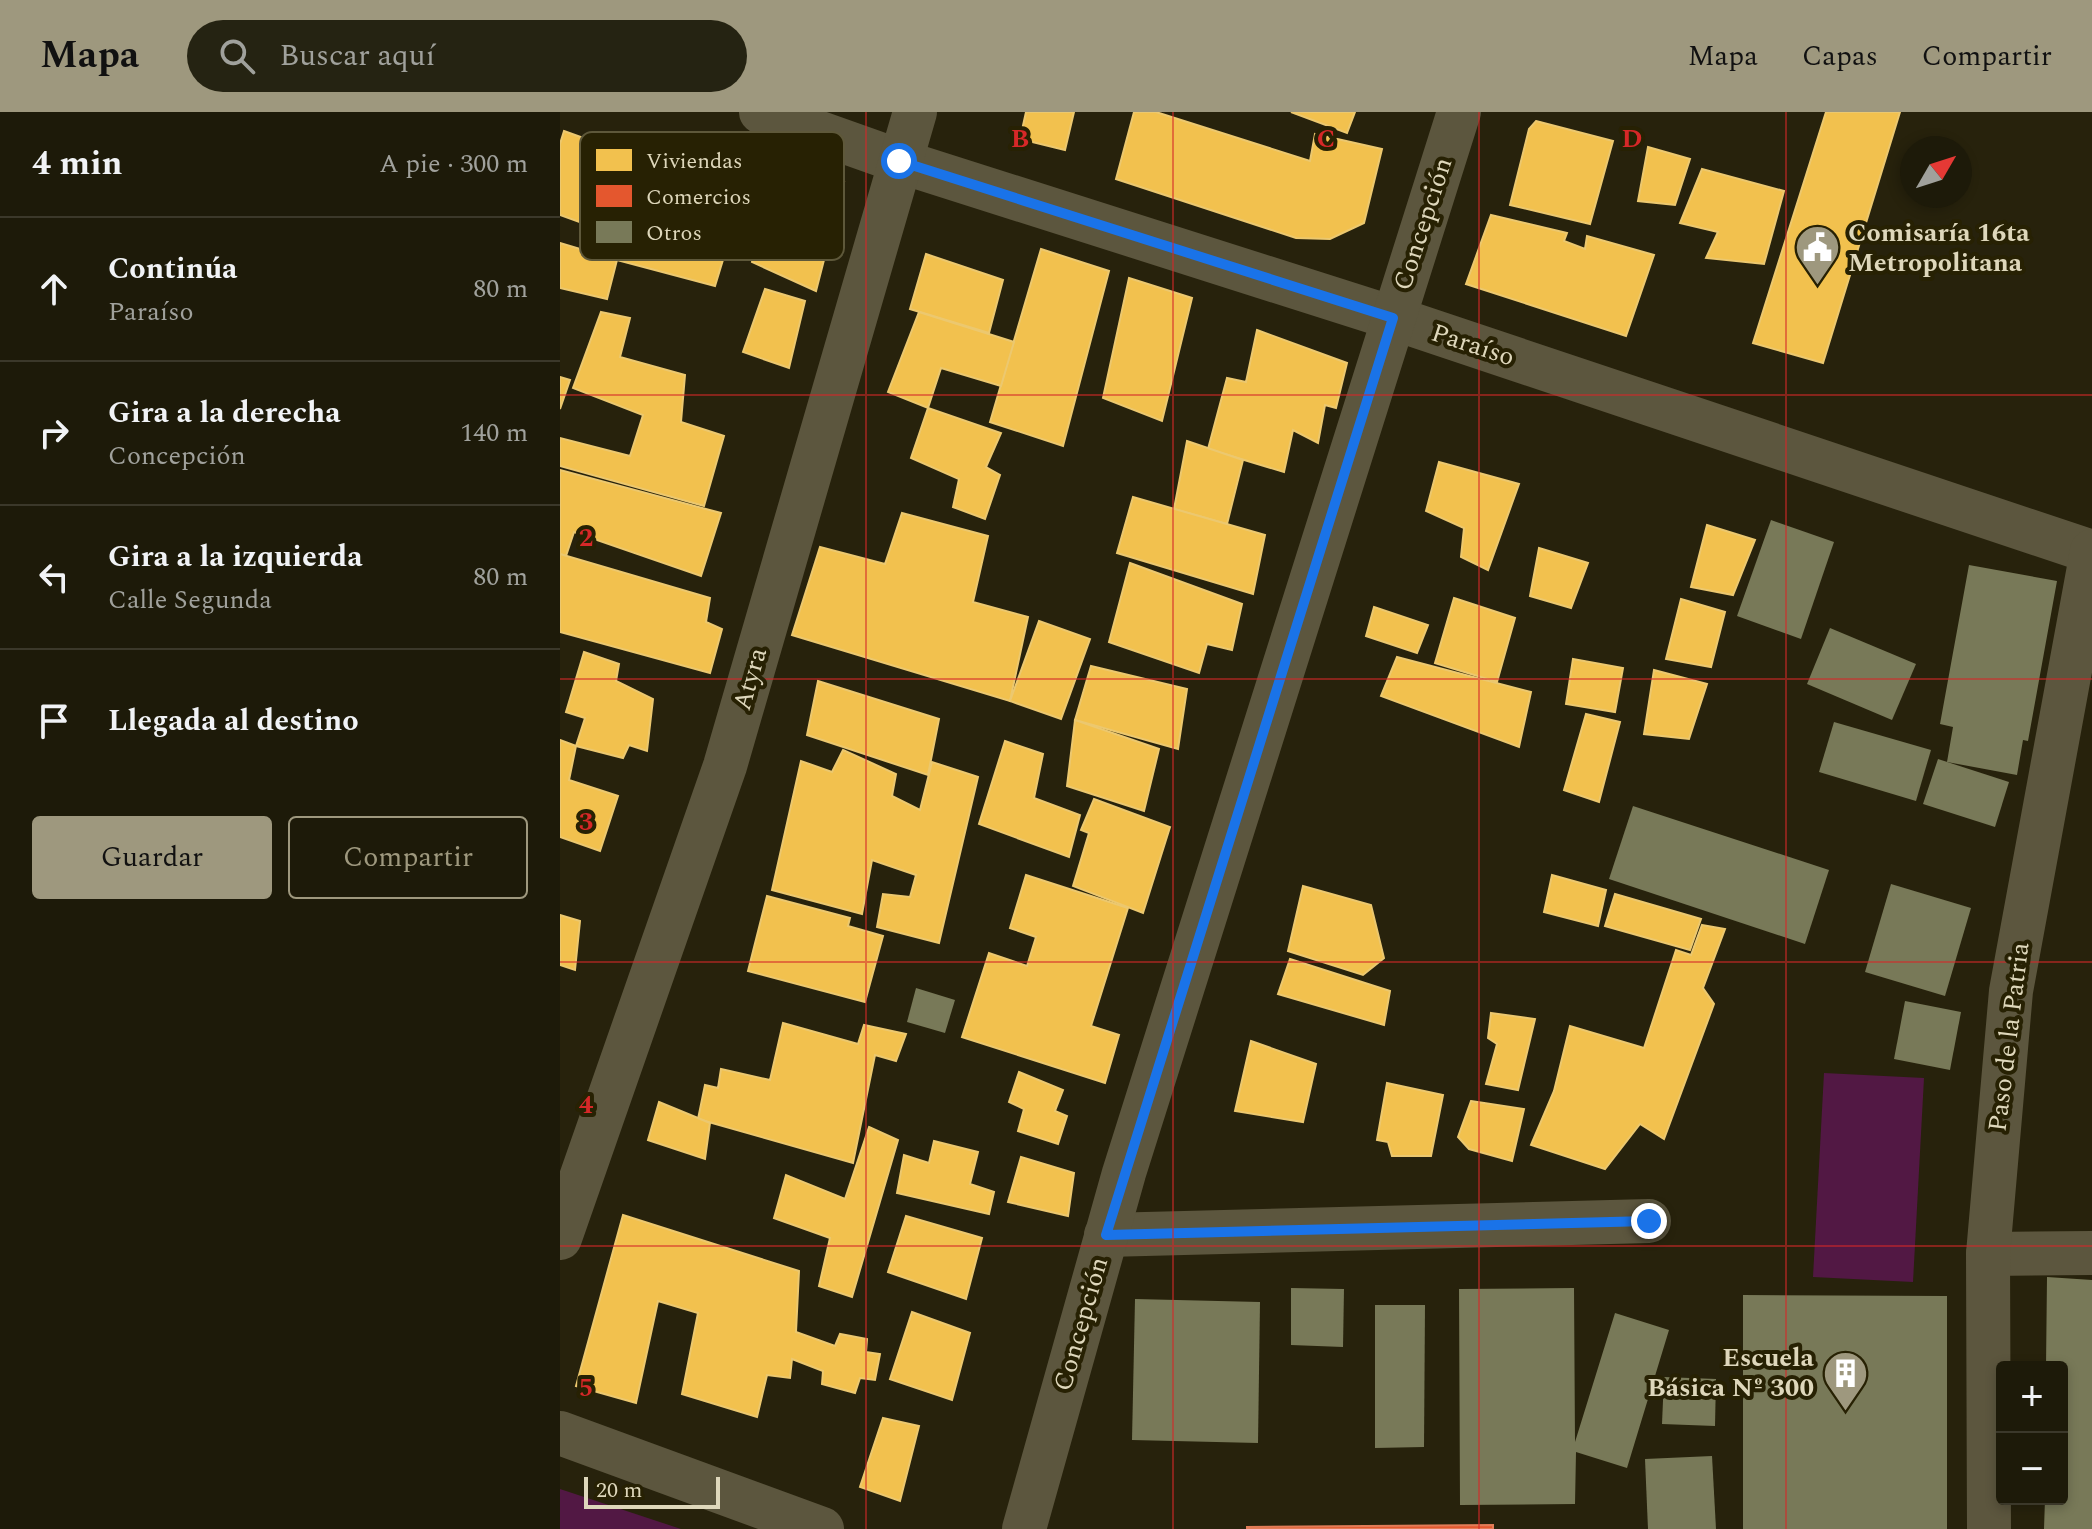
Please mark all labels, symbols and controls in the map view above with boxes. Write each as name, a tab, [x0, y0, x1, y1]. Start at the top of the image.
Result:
search box	[187, 20, 747, 92]
text: Mapa	[40, 27, 139, 85]
text: Buscar aquí	[279, 33, 435, 79]
icon: search	[215, 34, 259, 78]
text: Mapa	[1688, 35, 1758, 78]
text: Capas	[1802, 35, 1878, 78]
text: Compartir	[1922, 35, 2052, 78]
text: B	[1011, 119, 1029, 159]
text: C	[1317, 119, 1335, 159]
text: D	[1622, 119, 1642, 159]
legend	[580, 132, 844, 260]
north arrow	[1900, 136, 1972, 208]
text: 4 min	[32, 138, 122, 190]
route start	[881, 143, 917, 179]
text: A pie · 300 m	[379, 144, 528, 184]
text: Viviendas	[646, 145, 743, 178]
street label: Concepción	[1383, 152, 1463, 296]
text: Comercios	[646, 181, 751, 214]
place label: Comisaría 16ta Metropolitana	[1848, 213, 2030, 283]
text: Otros	[646, 217, 702, 250]
public building icon: Comisaría 16ta Metropolitana	[1793, 224, 1841, 287]
text: Continúa	[108, 246, 238, 292]
icon: ahead	[32, 267, 76, 311]
text: 80 m	[473, 269, 528, 309]
text: Paraíso	[108, 292, 194, 332]
street label: Paraíso	[1426, 313, 1520, 377]
text: Gira a la derecha	[108, 390, 341, 436]
icon: right	[32, 411, 76, 455]
text: 140 m	[460, 413, 528, 453]
text: Concepción	[108, 436, 246, 476]
text: 2	[579, 518, 593, 558]
text: Gira a la izquierda	[108, 534, 363, 580]
icon: left	[32, 555, 76, 599]
text: 80 m	[473, 557, 528, 597]
text: Calle Segunda	[108, 580, 272, 620]
street label: Atyra	[722, 643, 778, 715]
text: Llegada al destino	[108, 698, 359, 744]
icon: arrive	[32, 699, 76, 743]
text: 3	[579, 802, 593, 842]
button: Guardar	[32, 816, 272, 899]
button: Compartir	[288, 816, 528, 899]
street label: Paso de la Patria	[1978, 940, 2040, 1134]
text: 4	[579, 1085, 594, 1125]
route end	[1631, 1203, 1667, 1239]
street label: Concepción	[1043, 1252, 1119, 1396]
place label: Escuela Básica Nº 300	[1647, 1338, 1815, 1408]
building icon: Escuela Básica Nº 300	[1821, 1349, 1869, 1412]
map controls	[1996, 1361, 2068, 1505]
button: +	[1996, 1361, 2068, 1433]
text: 5	[579, 1368, 593, 1408]
button: −	[1996, 1433, 2068, 1505]
scale bar	[584, 1473, 720, 1509]
text: 20 m	[596, 1474, 642, 1507]

